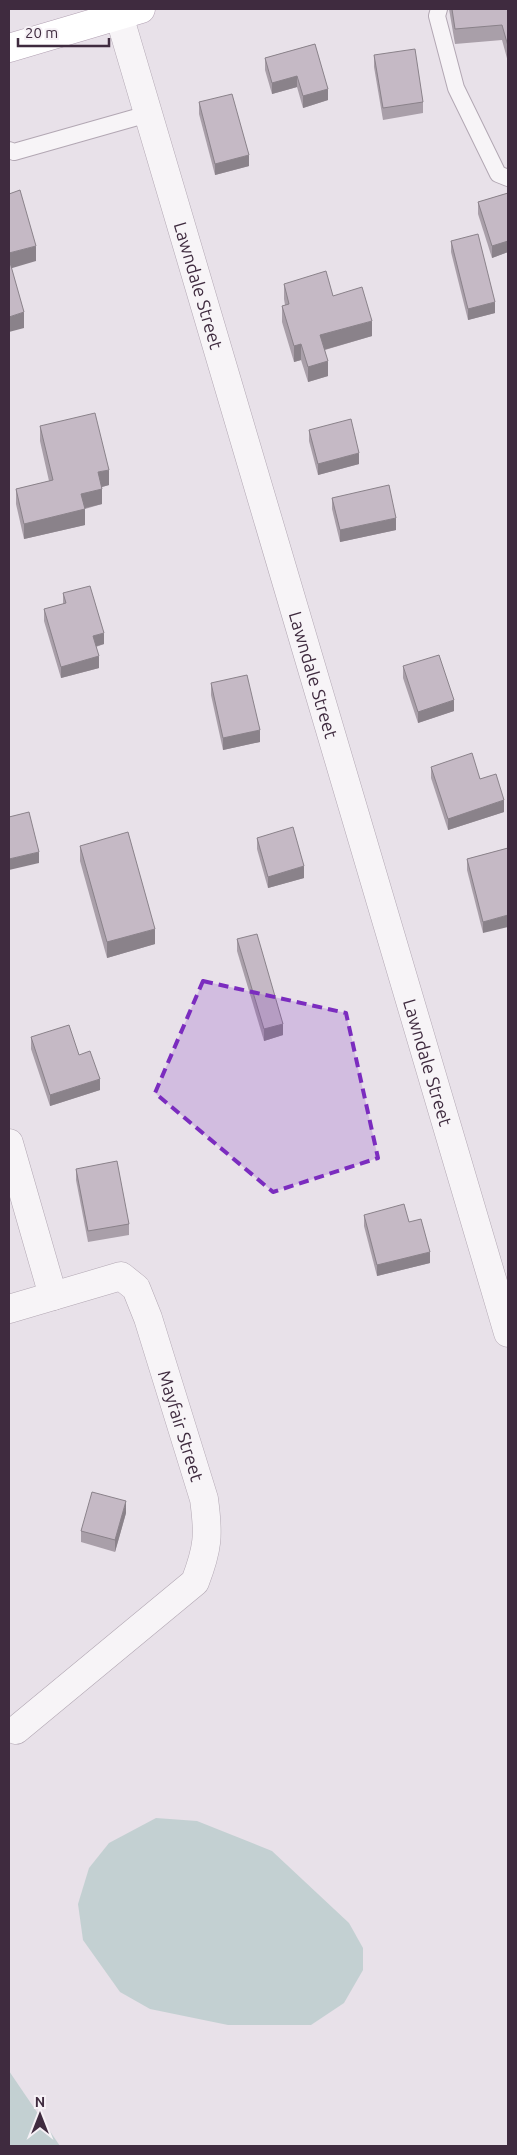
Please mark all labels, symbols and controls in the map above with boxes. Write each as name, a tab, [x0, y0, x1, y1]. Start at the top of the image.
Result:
scale bar	[18, 15, 109, 47]
text: 20 m	[25, 24, 58, 41]
street label: Lawndale Street	[171, 220, 227, 351]
street label: Lawndale Street	[286, 609, 342, 741]
street label: Lawndale Street	[400, 996, 456, 1128]
street label: Mayfair Street	[155, 1368, 208, 1484]
north arrow	[15, 2090, 65, 2140]
text: N	[35, 2094, 45, 2110]

